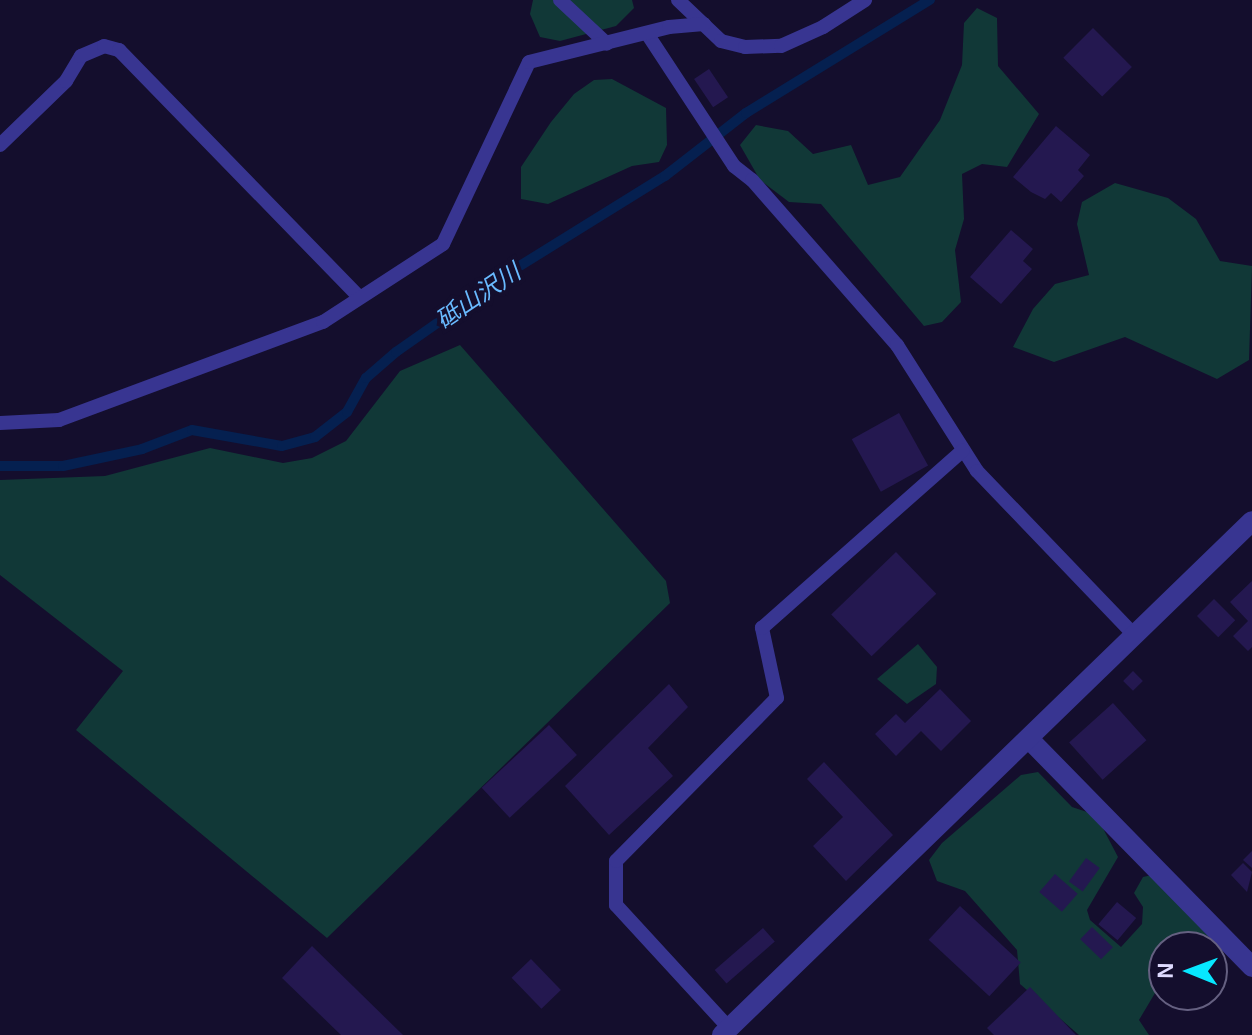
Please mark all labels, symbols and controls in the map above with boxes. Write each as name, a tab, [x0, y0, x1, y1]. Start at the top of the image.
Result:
water label: 砥山沢川	[430, 257, 526, 335]
north arrow	[1148, 931, 1228, 1011]
text: N	[1153, 962, 1178, 979]

